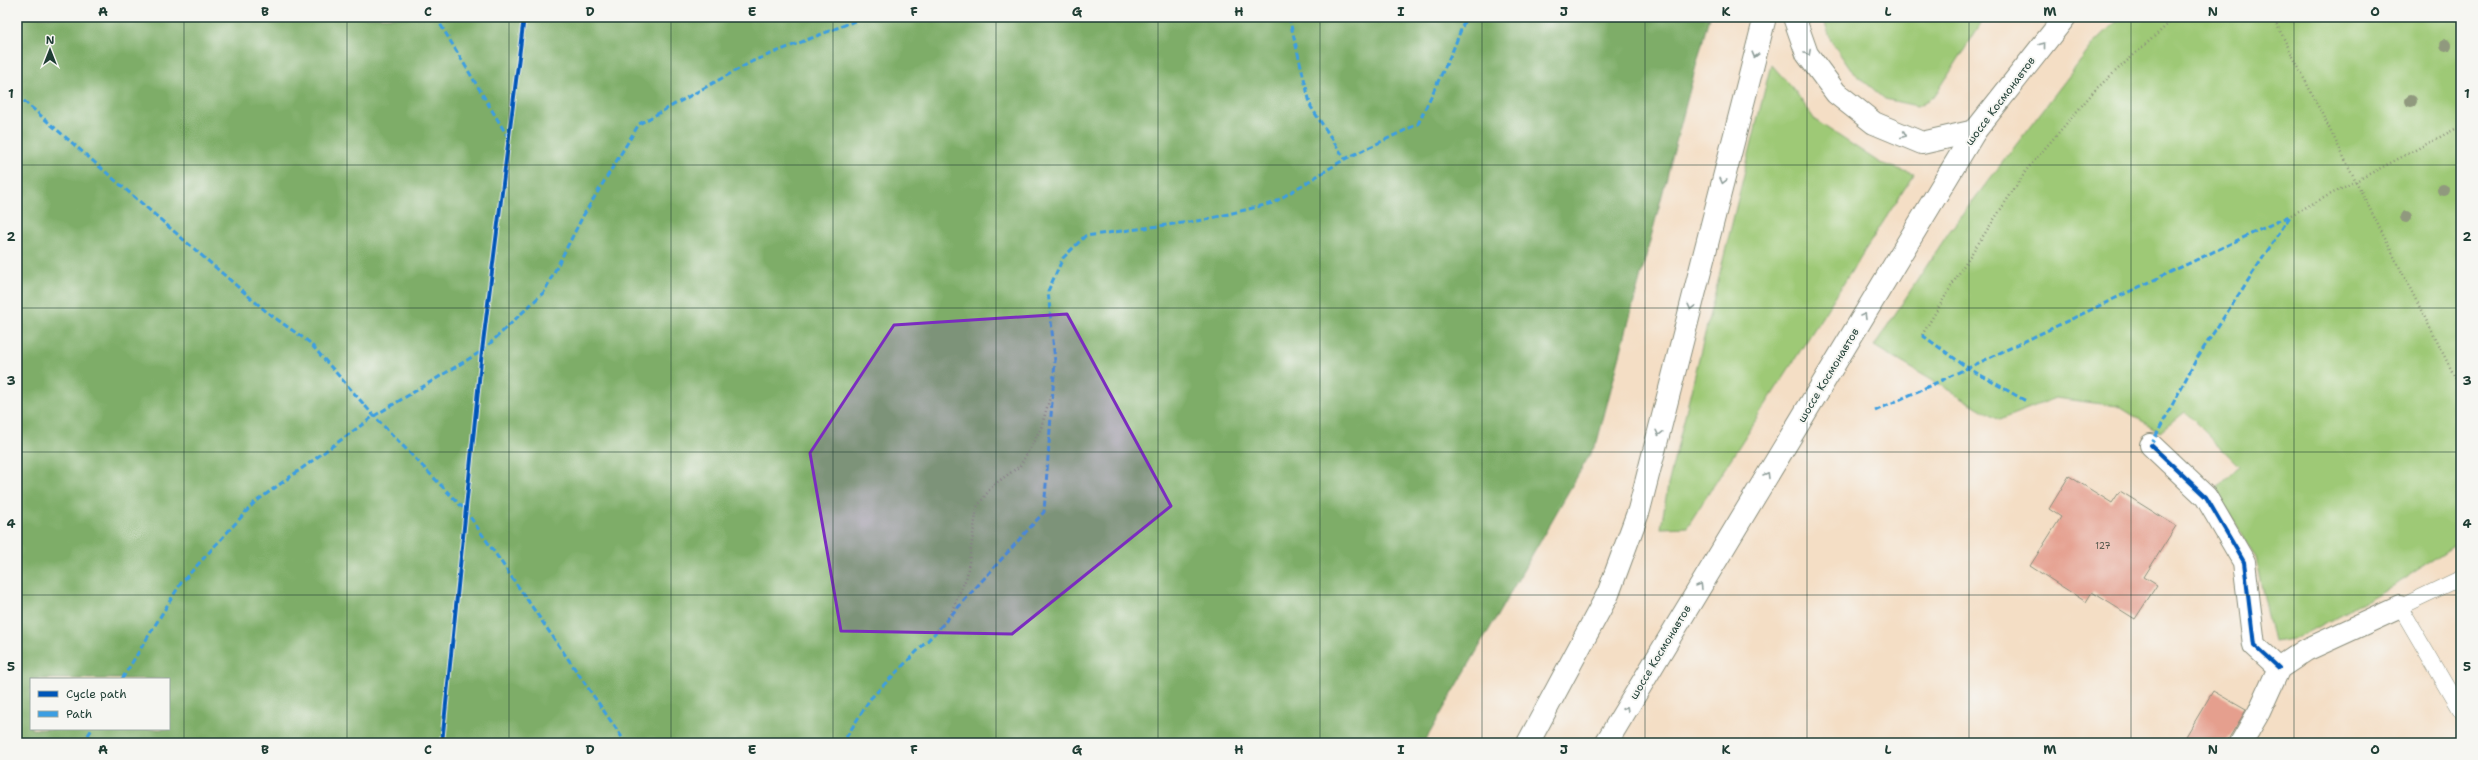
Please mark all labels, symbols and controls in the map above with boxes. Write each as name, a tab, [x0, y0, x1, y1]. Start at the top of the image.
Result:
text: A	[98, 3, 108, 20]
text: B	[261, 3, 269, 20]
text: C	[424, 3, 432, 20]
text: D	[585, 3, 595, 20]
text: E	[748, 3, 757, 20]
text: F	[910, 3, 918, 20]
text: G	[1072, 3, 1083, 20]
text: H	[1234, 3, 1244, 20]
text: I	[1397, 3, 1405, 20]
text: J	[1560, 3, 1568, 20]
text: K	[1722, 3, 1731, 20]
text: L	[1884, 3, 1892, 20]
text: M	[2043, 3, 2057, 20]
text: N	[2208, 3, 2218, 20]
text: O	[2370, 3, 2380, 20]
north arrow	[30, 30, 70, 70]
text: N	[46, 33, 55, 48]
one-way arrow	[2038, 43, 2045, 50]
one-way arrow	[1803, 49, 1810, 57]
one-way arrow	[1752, 51, 1760, 58]
street label: шоссе Космонавтов	[1962, 54, 2039, 149]
text: 1	[8, 85, 14, 102]
text: 1	[2464, 85, 2470, 102]
one-way arrow	[1901, 131, 1908, 139]
one-way arrow	[1719, 177, 1728, 184]
text: 2	[6, 228, 16, 245]
text: 2	[2462, 228, 2472, 245]
one-way arrow	[1687, 303, 1696, 310]
one-way arrow	[1859, 313, 1866, 320]
street label: шоссе Космонавтов	[1794, 325, 1863, 425]
text: 3	[6, 372, 16, 389]
text: 3	[2462, 372, 2472, 389]
one-way arrow	[1655, 429, 1664, 436]
one-way arrow	[1763, 472, 1770, 479]
text: 4	[6, 515, 16, 532]
text: 4	[2462, 515, 2472, 532]
house number: 127	[2095, 540, 2111, 552]
one-way arrow	[1695, 583, 1703, 590]
street label: шоссе Космонавтов	[1626, 602, 1695, 702]
text: 5	[7, 658, 15, 675]
text: 5	[2463, 658, 2471, 675]
legend	[30, 678, 170, 730]
text: Cycle path	[66, 686, 127, 702]
text: Path	[66, 706, 92, 722]
one-way arrow	[1621, 706, 1628, 713]
text: A	[98, 741, 108, 758]
text: B	[261, 741, 269, 758]
text: C	[424, 741, 432, 758]
text: D	[585, 741, 595, 758]
text: E	[748, 741, 757, 758]
text: F	[910, 741, 918, 758]
text: G	[1072, 741, 1083, 758]
text: H	[1234, 741, 1244, 758]
text: I	[1397, 741, 1405, 758]
text: J	[1560, 741, 1568, 758]
text: K	[1722, 741, 1731, 758]
text: L	[1884, 741, 1892, 758]
text: M	[2043, 741, 2057, 758]
text: N	[2208, 741, 2218, 758]
text: O	[2370, 741, 2380, 758]

